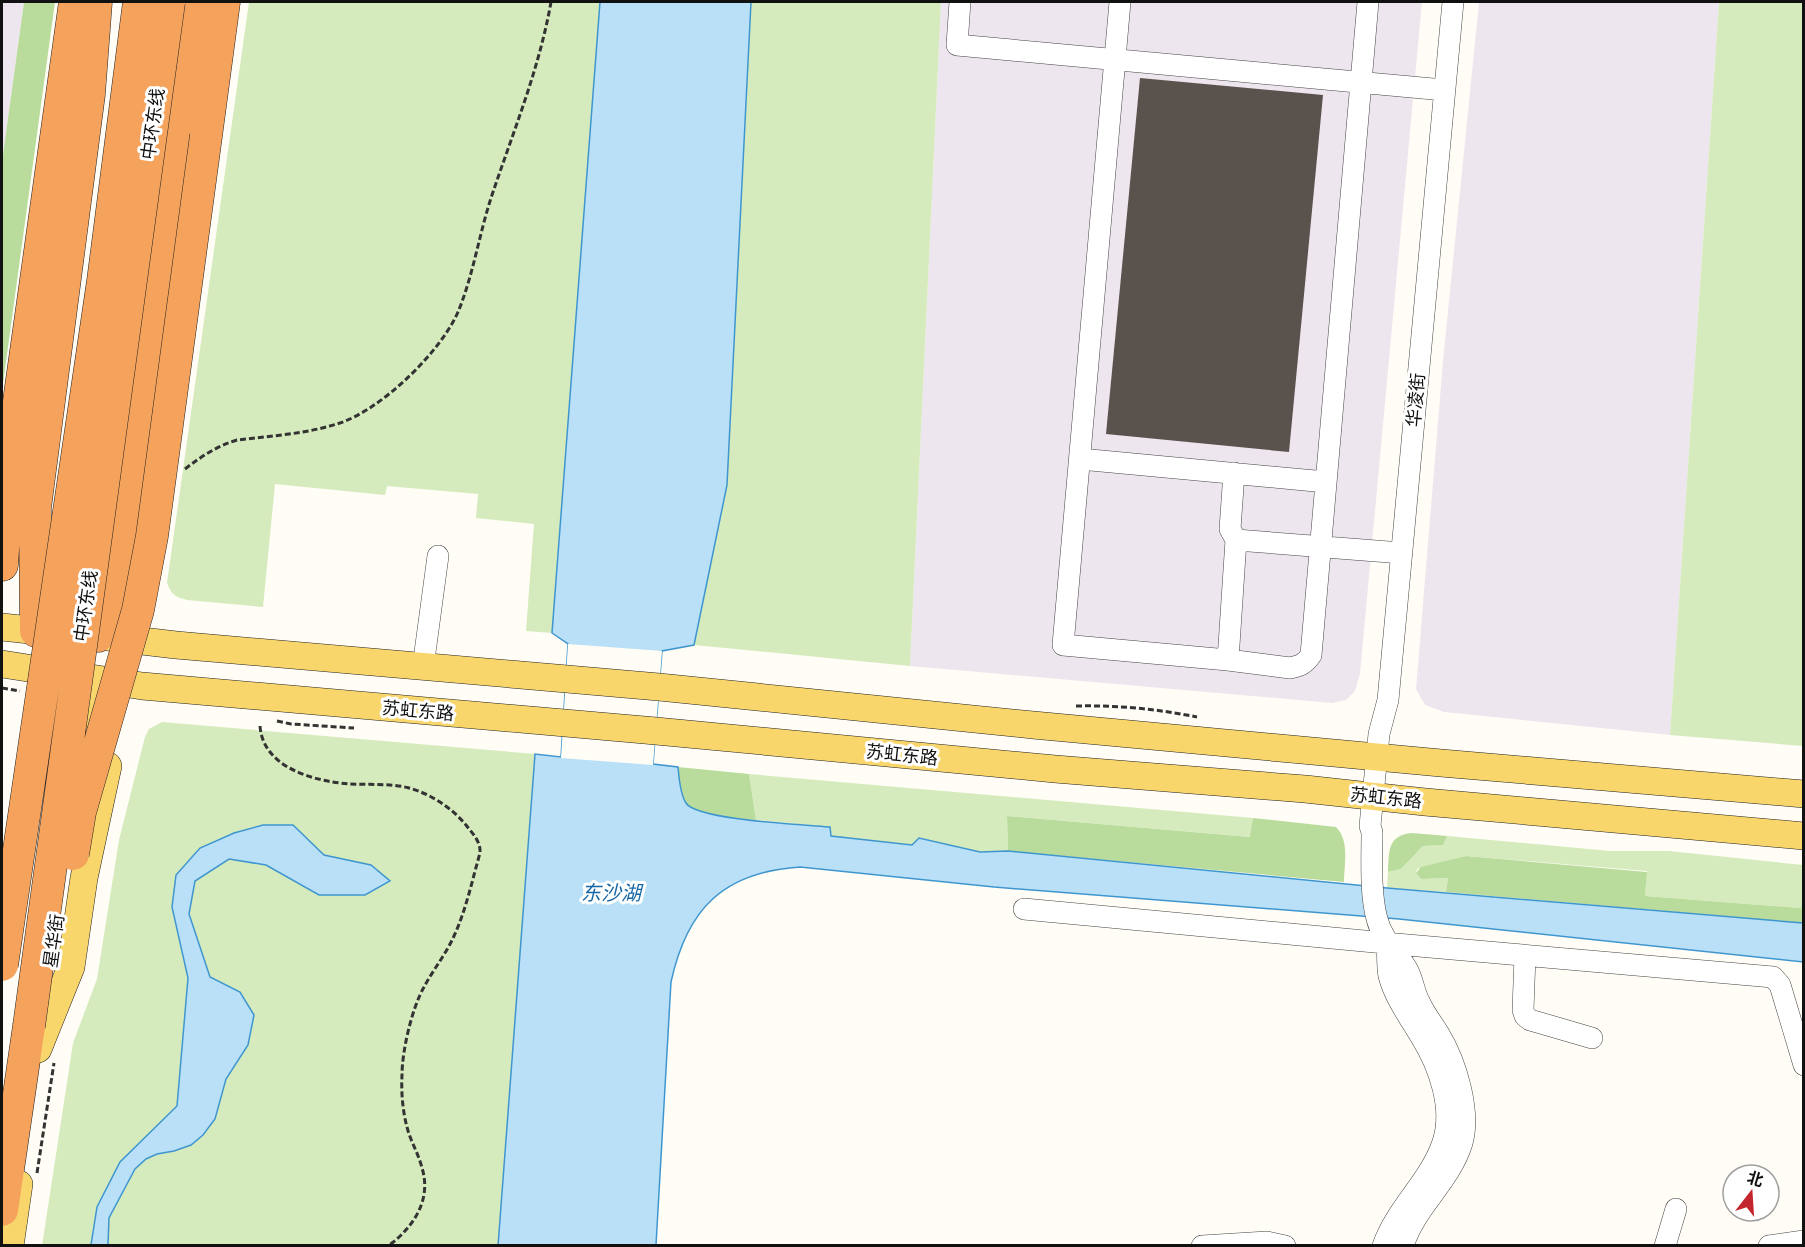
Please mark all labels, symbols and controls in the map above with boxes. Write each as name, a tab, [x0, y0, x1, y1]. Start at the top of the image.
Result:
street label: 中环东线	[136, 87, 169, 161]
street label: 华凌街	[1402, 372, 1429, 428]
street label: 中环东线	[69, 569, 102, 643]
street label: 苏虹东路	[381, 696, 455, 725]
street label: 苏虹东路	[865, 739, 939, 770]
street label: 苏虹东路	[1349, 782, 1423, 813]
water label: 东沙湖	[581, 880, 644, 905]
street label: 星华街	[38, 913, 69, 969]
north arrow	[1721, 1163, 1781, 1223]
text: 北	[1745, 1167, 1766, 1191]

